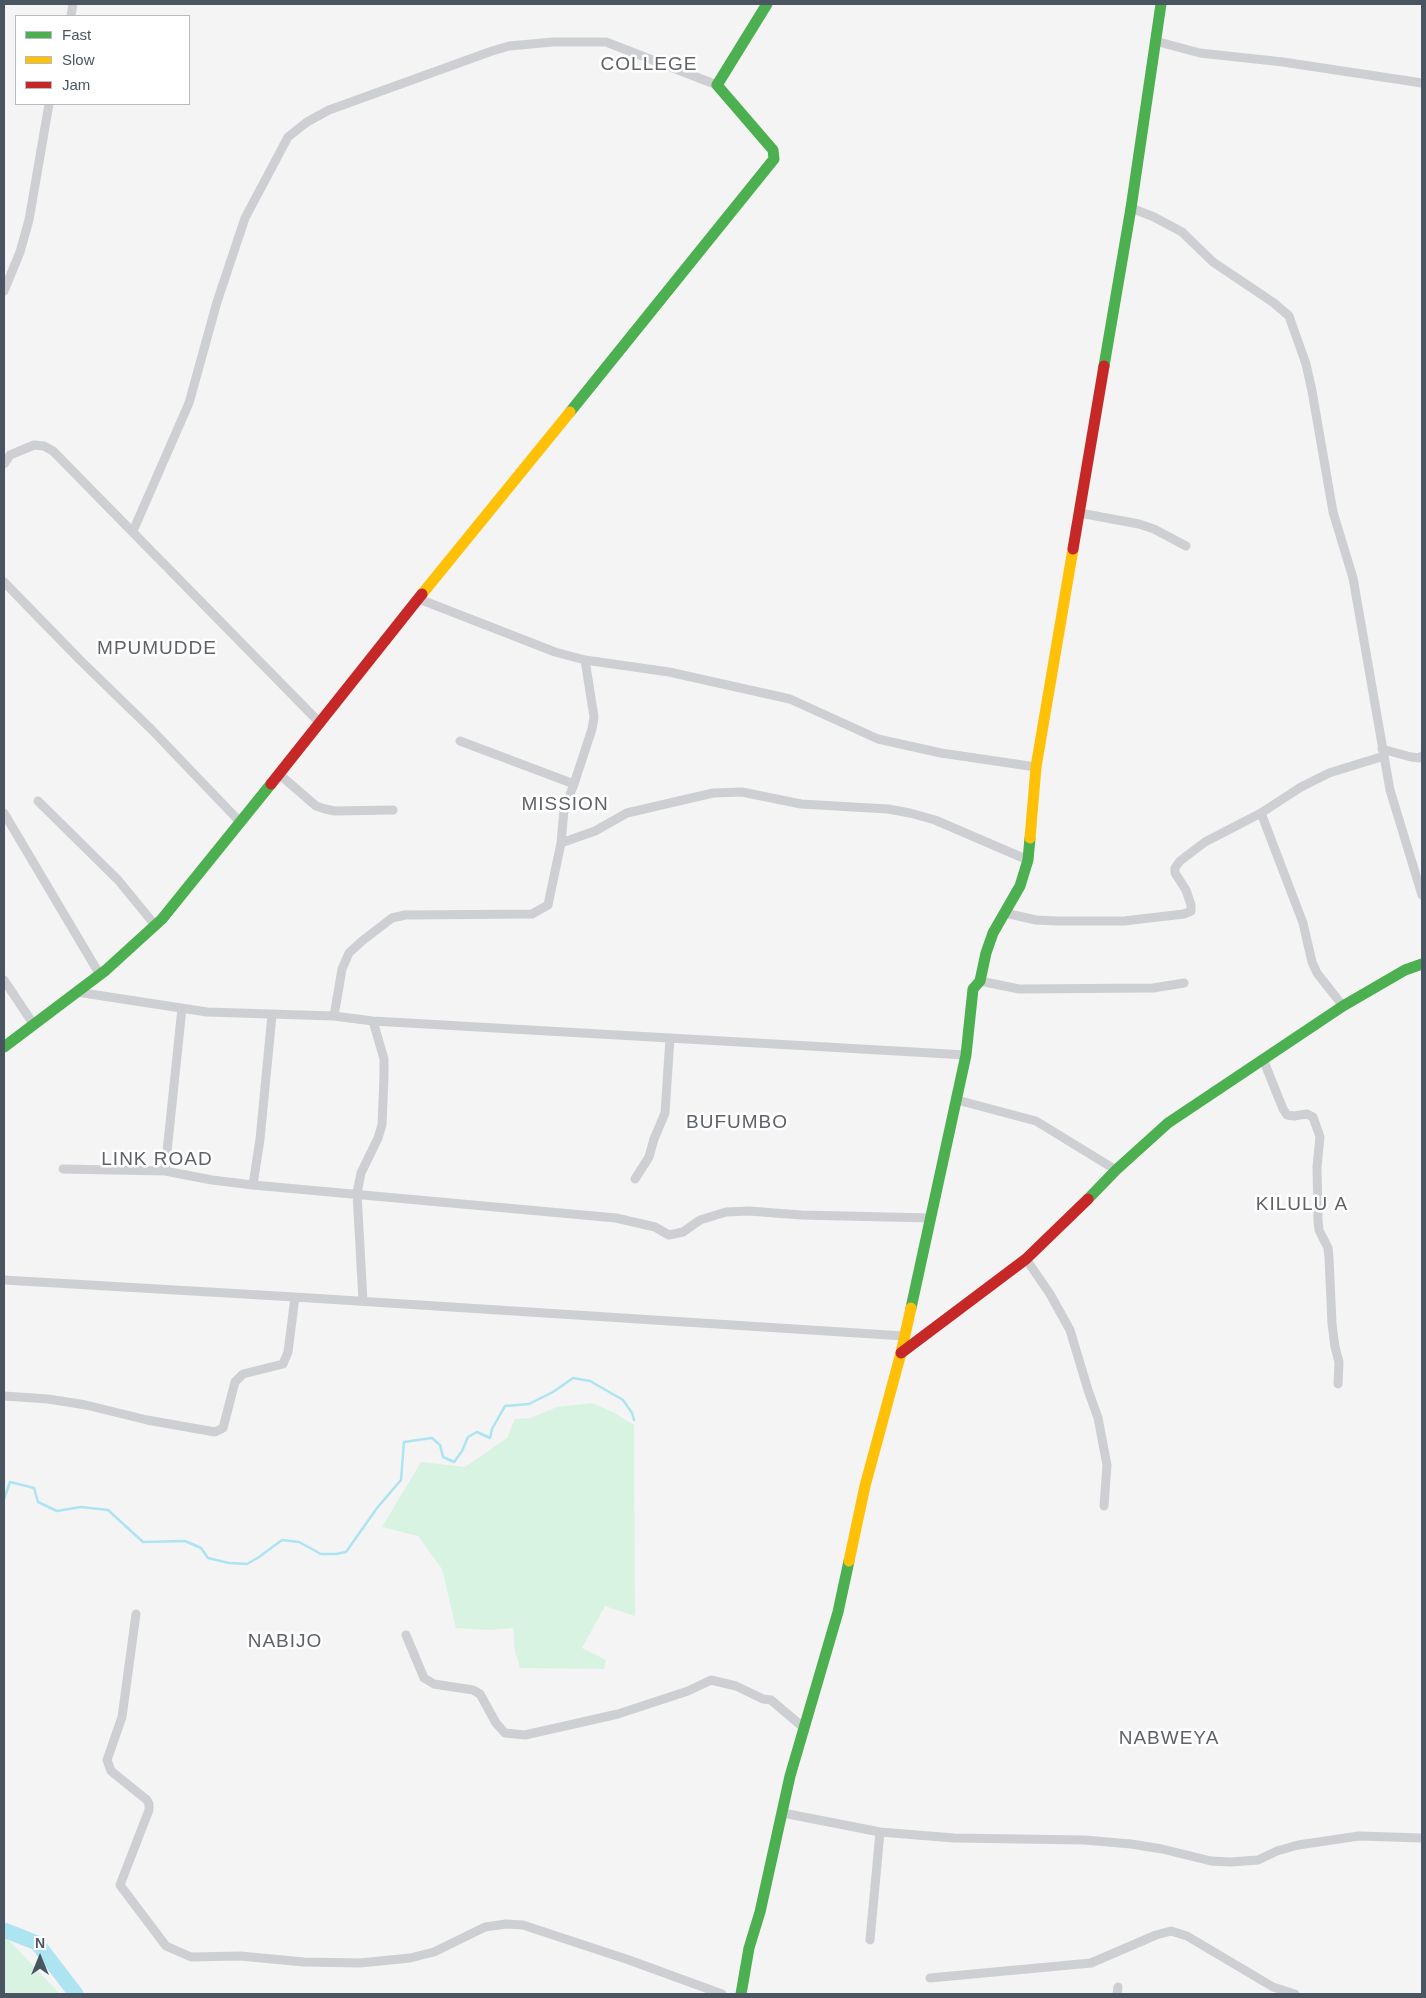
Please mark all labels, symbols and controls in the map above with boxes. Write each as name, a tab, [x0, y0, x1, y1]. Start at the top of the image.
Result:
legend	[15, 15, 190, 105]
text: Fast	[62, 26, 91, 43]
text: Slow	[62, 51, 95, 68]
district label: COLLEGE	[600, 54, 698, 76]
text: Jam	[62, 76, 90, 93]
district label: MPUMUDDE	[96, 638, 218, 660]
district label: MISSION	[521, 794, 609, 816]
district label: BUFUMBO	[685, 1112, 789, 1134]
district label: LINK ROAD	[100, 1149, 214, 1171]
district label: KILULU A	[1255, 1194, 1349, 1216]
district label: NABIJO	[247, 1631, 323, 1653]
district label: NABWEYA	[1118, 1728, 1220, 1750]
north arrow	[15, 1933, 65, 1983]
text: N	[35, 1935, 45, 1951]

